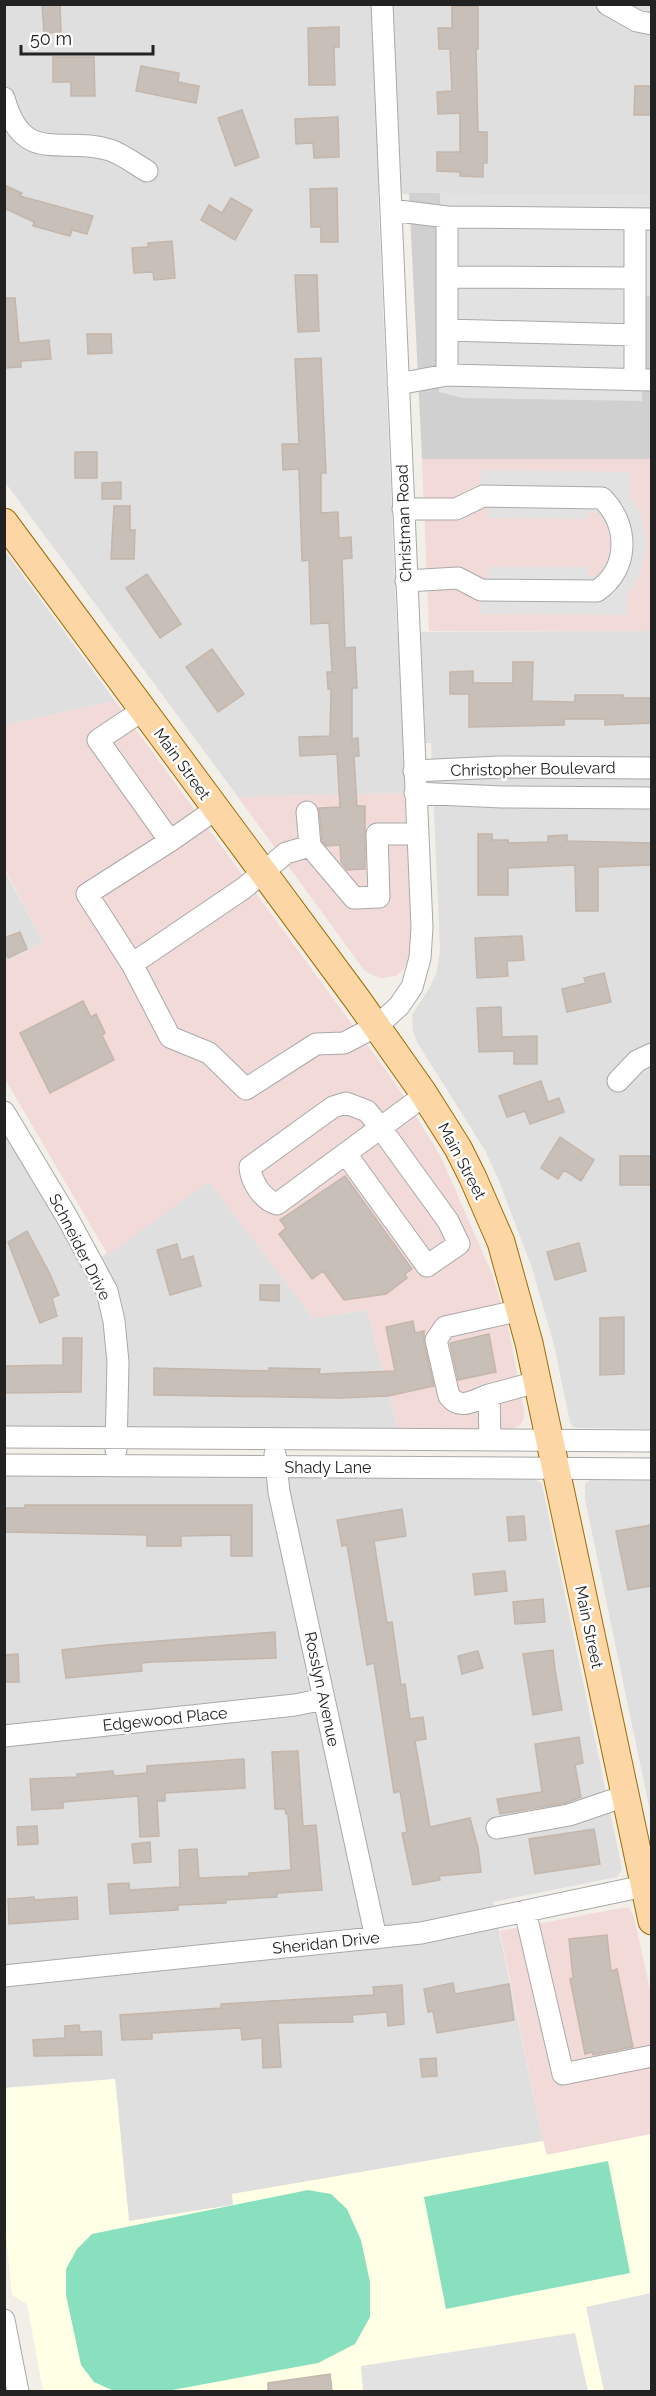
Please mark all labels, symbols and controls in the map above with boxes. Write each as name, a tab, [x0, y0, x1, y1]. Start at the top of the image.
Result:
scale bar	[21, 18, 153, 56]
text: 50 m	[30, 28, 72, 49]
street label: Christman Road	[392, 464, 416, 582]
street label: Main Street	[150, 724, 215, 804]
street label: Christopher Boulevard	[450, 758, 616, 780]
street label: Main Street	[434, 1119, 490, 1203]
street label: Schneider Drive	[45, 1191, 115, 1303]
street label: Shady Lane	[285, 1458, 371, 1477]
street label: Main Street	[571, 1584, 607, 1671]
street label: Rosslyn Avenue	[301, 1630, 343, 1748]
street label: Edgewood Place	[102, 1703, 228, 1735]
street label: Sheridan Drive	[271, 1928, 381, 1958]

